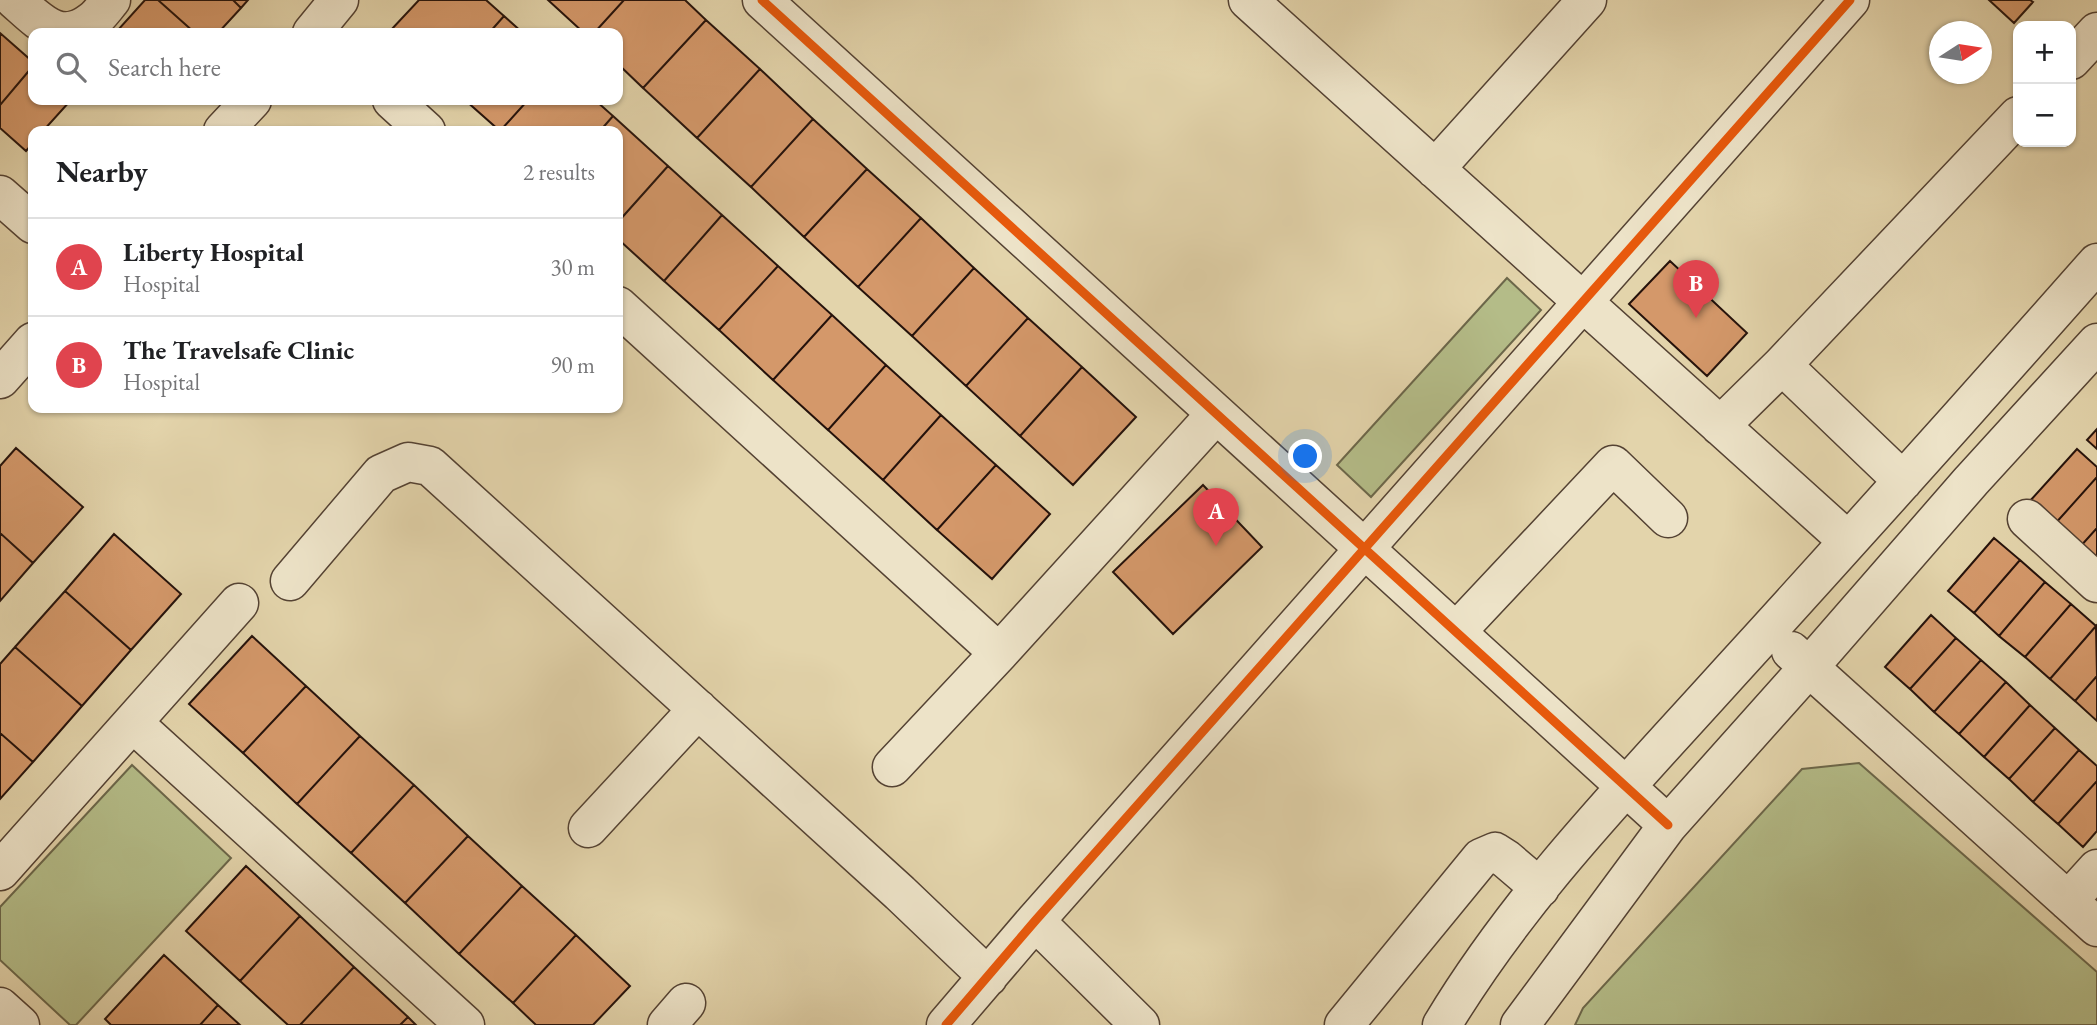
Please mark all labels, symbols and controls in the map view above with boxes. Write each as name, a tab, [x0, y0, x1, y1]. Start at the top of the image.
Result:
north arrow	[1929, 21, 1992, 84]
map controls	[2013, 21, 2076, 147]
button: +	[2013, 21, 2076, 84]
search box	[28, 28, 623, 105]
icon: search	[52, 48, 90, 86]
text: Search here	[108, 50, 221, 84]
button: −	[2013, 84, 2076, 147]
text: Nearby	[56, 152, 148, 191]
text: 2 results	[523, 157, 595, 187]
text: Liberty Hospital	[123, 235, 304, 269]
text: A	[71, 252, 87, 282]
text: 30 m	[550, 252, 595, 282]
pin: B	[1673, 260, 1719, 318]
text: Hospital	[123, 269, 200, 299]
text: The Travelsafe Clinic	[123, 333, 354, 367]
text: B	[72, 350, 86, 380]
text: 90 m	[550, 350, 595, 380]
text: Hospital	[123, 367, 200, 397]
your location	[1288, 439, 1322, 473]
pin: A	[1193, 488, 1239, 546]

